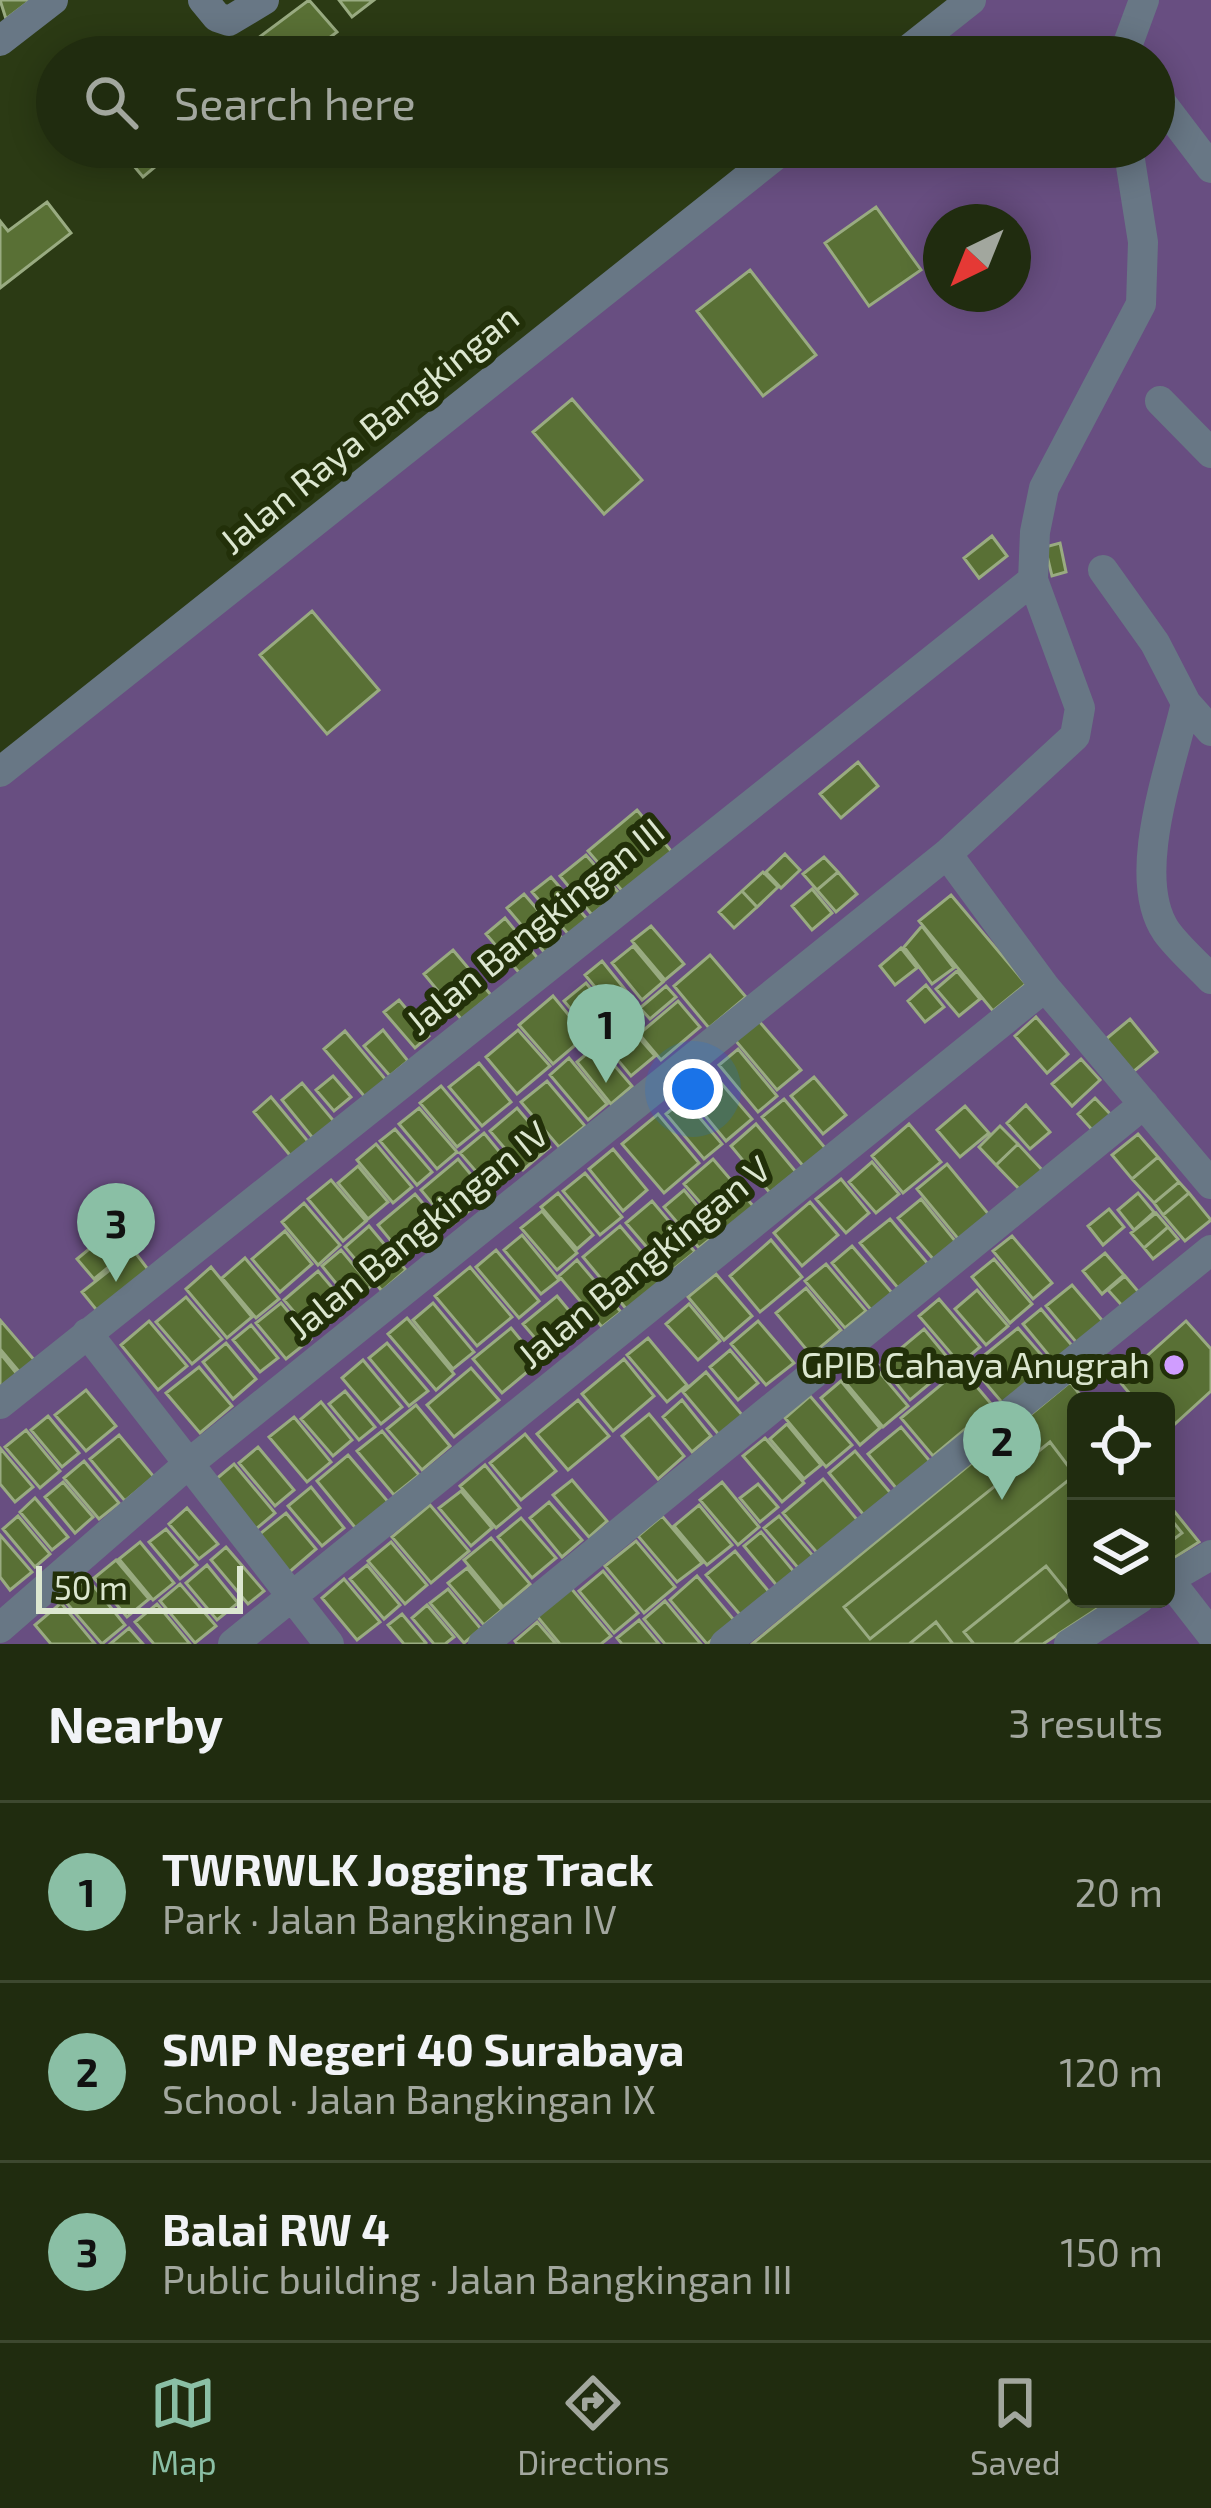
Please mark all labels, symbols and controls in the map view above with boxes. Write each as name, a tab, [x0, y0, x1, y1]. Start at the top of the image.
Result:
search box	[36, 36, 1175, 168]
icon: search	[78, 69, 144, 135]
text: Search here	[174, 75, 416, 129]
north arrow	[923, 204, 1031, 312]
street label: Jalan Raya Bangkingan	[210, 294, 526, 562]
street label: Jalan Bangkingan III	[396, 808, 672, 1042]
pin: 1	[567, 984, 645, 1083]
your location	[663, 1059, 723, 1119]
street label: Jalan Bangkingan IV	[278, 1111, 556, 1347]
street label: Jalan Bangkingan V	[508, 1146, 778, 1376]
pin: 3	[77, 1183, 155, 1282]
place label: GPIB Cahaya Anugrah	[801, 1342, 1150, 1385]
marker: GPIB Cahaya Anugrah	[1161, 1352, 1187, 1378]
map controls	[1067, 1392, 1175, 1608]
button: locate	[1067, 1392, 1175, 1500]
pin: 2	[963, 1401, 1041, 1500]
button: layers	[1067, 1500, 1175, 1608]
scale bar	[36, 1560, 243, 1613]
text: 50 m	[54, 1567, 128, 1607]
text: Nearby	[48, 1692, 223, 1753]
text: 3 results	[1009, 1699, 1163, 1746]
text: TWRWLK Jogging Track	[162, 1841, 653, 1895]
text: 1	[79, 1868, 95, 1915]
text: 20 m	[1075, 1868, 1163, 1915]
text: Park · Jalan Bangkingan IV	[162, 1895, 617, 1942]
text: SMP Negeri 40 Surabaya	[162, 2021, 684, 2075]
text: 2	[76, 2048, 98, 2095]
text: 120 m	[1059, 2048, 1163, 2095]
text: School · Jalan Bangkingan IX	[162, 2075, 656, 2122]
text: Balai RW 4	[162, 2201, 390, 2255]
text: 3	[76, 2228, 98, 2275]
text: 150 m	[1060, 2228, 1163, 2275]
text: Public building · Jalan Bangkingan III	[162, 2255, 793, 2302]
tab: Map	[150, 2370, 217, 2482]
tab: Directions	[517, 2370, 669, 2482]
tab: Saved	[970, 2370, 1061, 2482]

